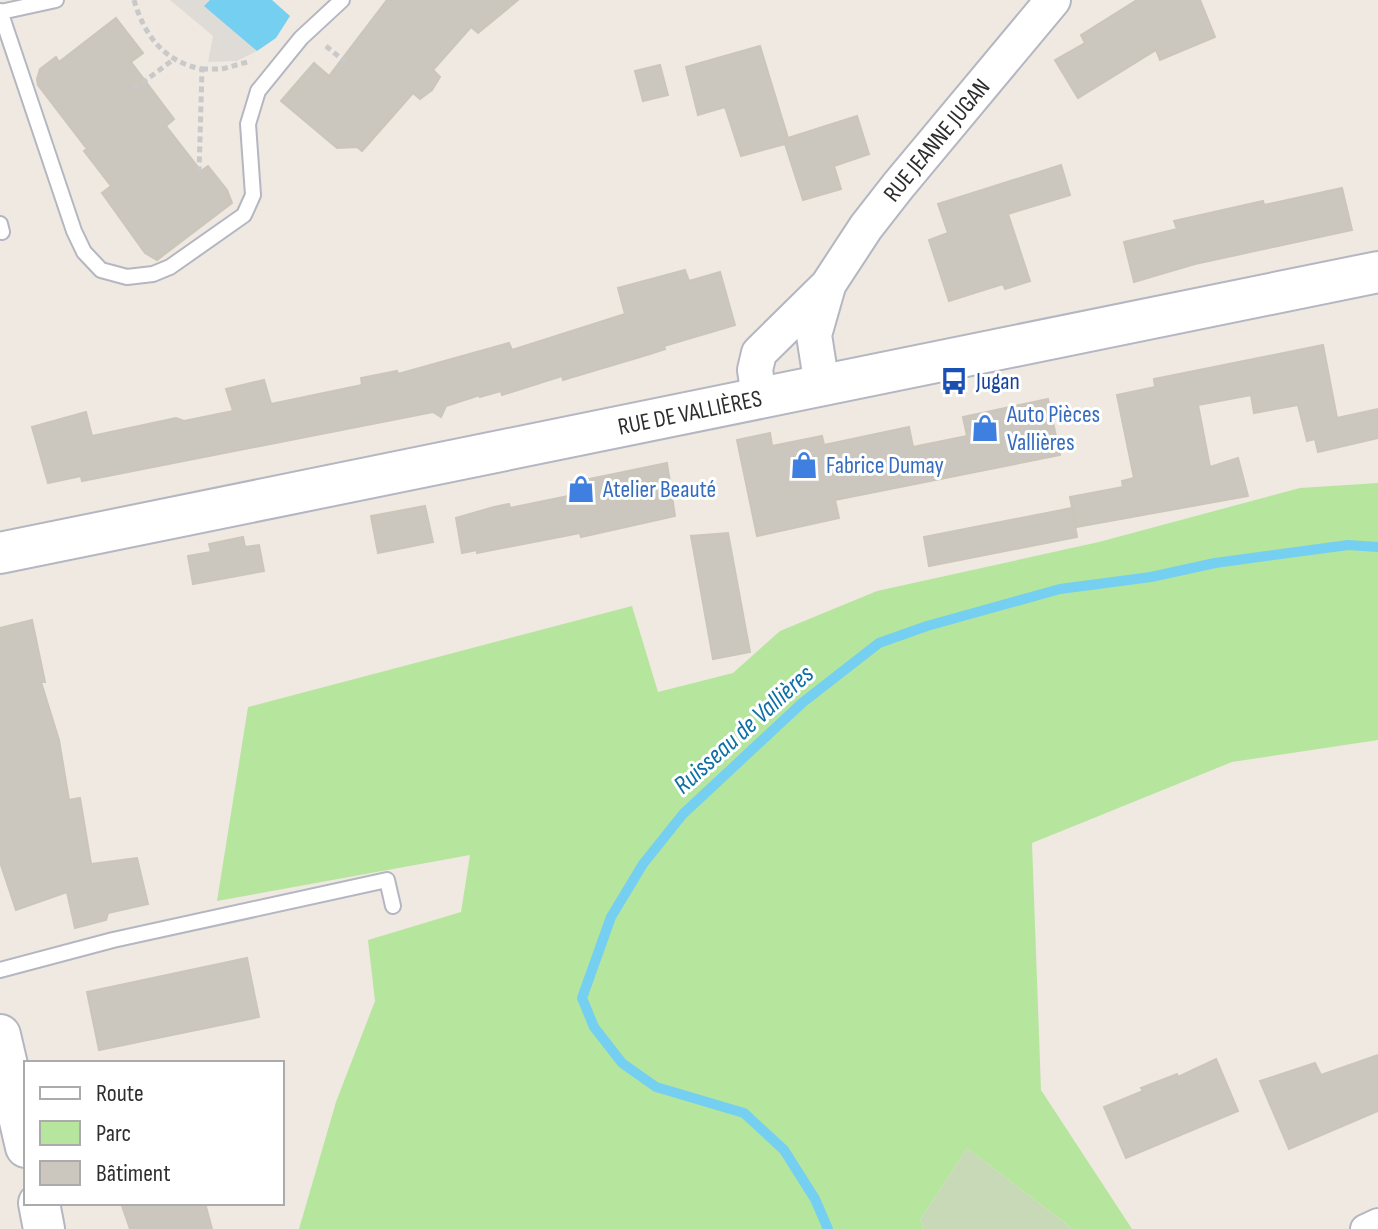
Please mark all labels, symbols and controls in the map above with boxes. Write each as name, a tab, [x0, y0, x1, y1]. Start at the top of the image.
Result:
street label: RUE JEANNE JUGAN	[877, 73, 996, 207]
bus stop icon: Jugan	[939, 366, 969, 396]
place label: Jugan	[975, 367, 1020, 396]
street label: RUE DE VALLIÈRES	[615, 384, 764, 441]
place label: Auto Pièces Vallières	[1006, 400, 1100, 457]
shop icon: Auto Pièces Vallières	[970, 413, 1000, 443]
shop icon: Fabrice Dumay	[789, 450, 819, 480]
place label: Fabrice Dumay	[826, 451, 944, 480]
shop icon: Atelier Beauté	[566, 474, 596, 504]
place label: Atelier Beauté	[602, 475, 716, 504]
water label: Ruisseau de Vallières	[668, 659, 820, 801]
legend	[24, 1061, 284, 1205]
text: Route	[96, 1079, 144, 1108]
text: Parc	[96, 1119, 131, 1148]
text: Bâtiment	[96, 1159, 171, 1188]

